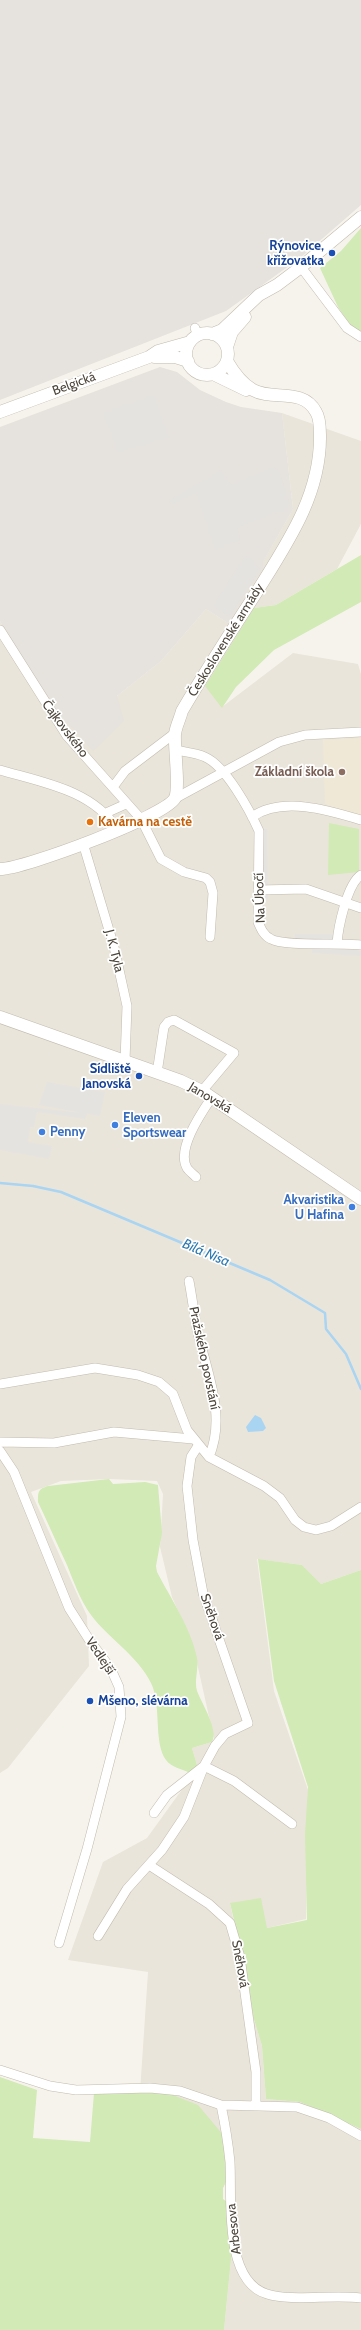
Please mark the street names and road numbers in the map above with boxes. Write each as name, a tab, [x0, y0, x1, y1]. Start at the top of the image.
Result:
street label: Belgická	[50, 369, 98, 399]
street label: Československé armády	[185, 580, 267, 700]
street label: Čajkovského	[38, 697, 92, 761]
street label: Na Úbočí	[251, 873, 269, 923]
street label: J. K. Tyla	[101, 928, 127, 974]
street label: Janovská	[186, 1079, 234, 1117]
street label: Pražského povstání	[185, 1305, 223, 1411]
street label: Sněhová	[197, 1592, 227, 1642]
street label: Vedlejší	[82, 1634, 118, 1678]
street label: Sněhová	[228, 1939, 252, 1989]
street label: Arbesova	[224, 2203, 244, 2255]

